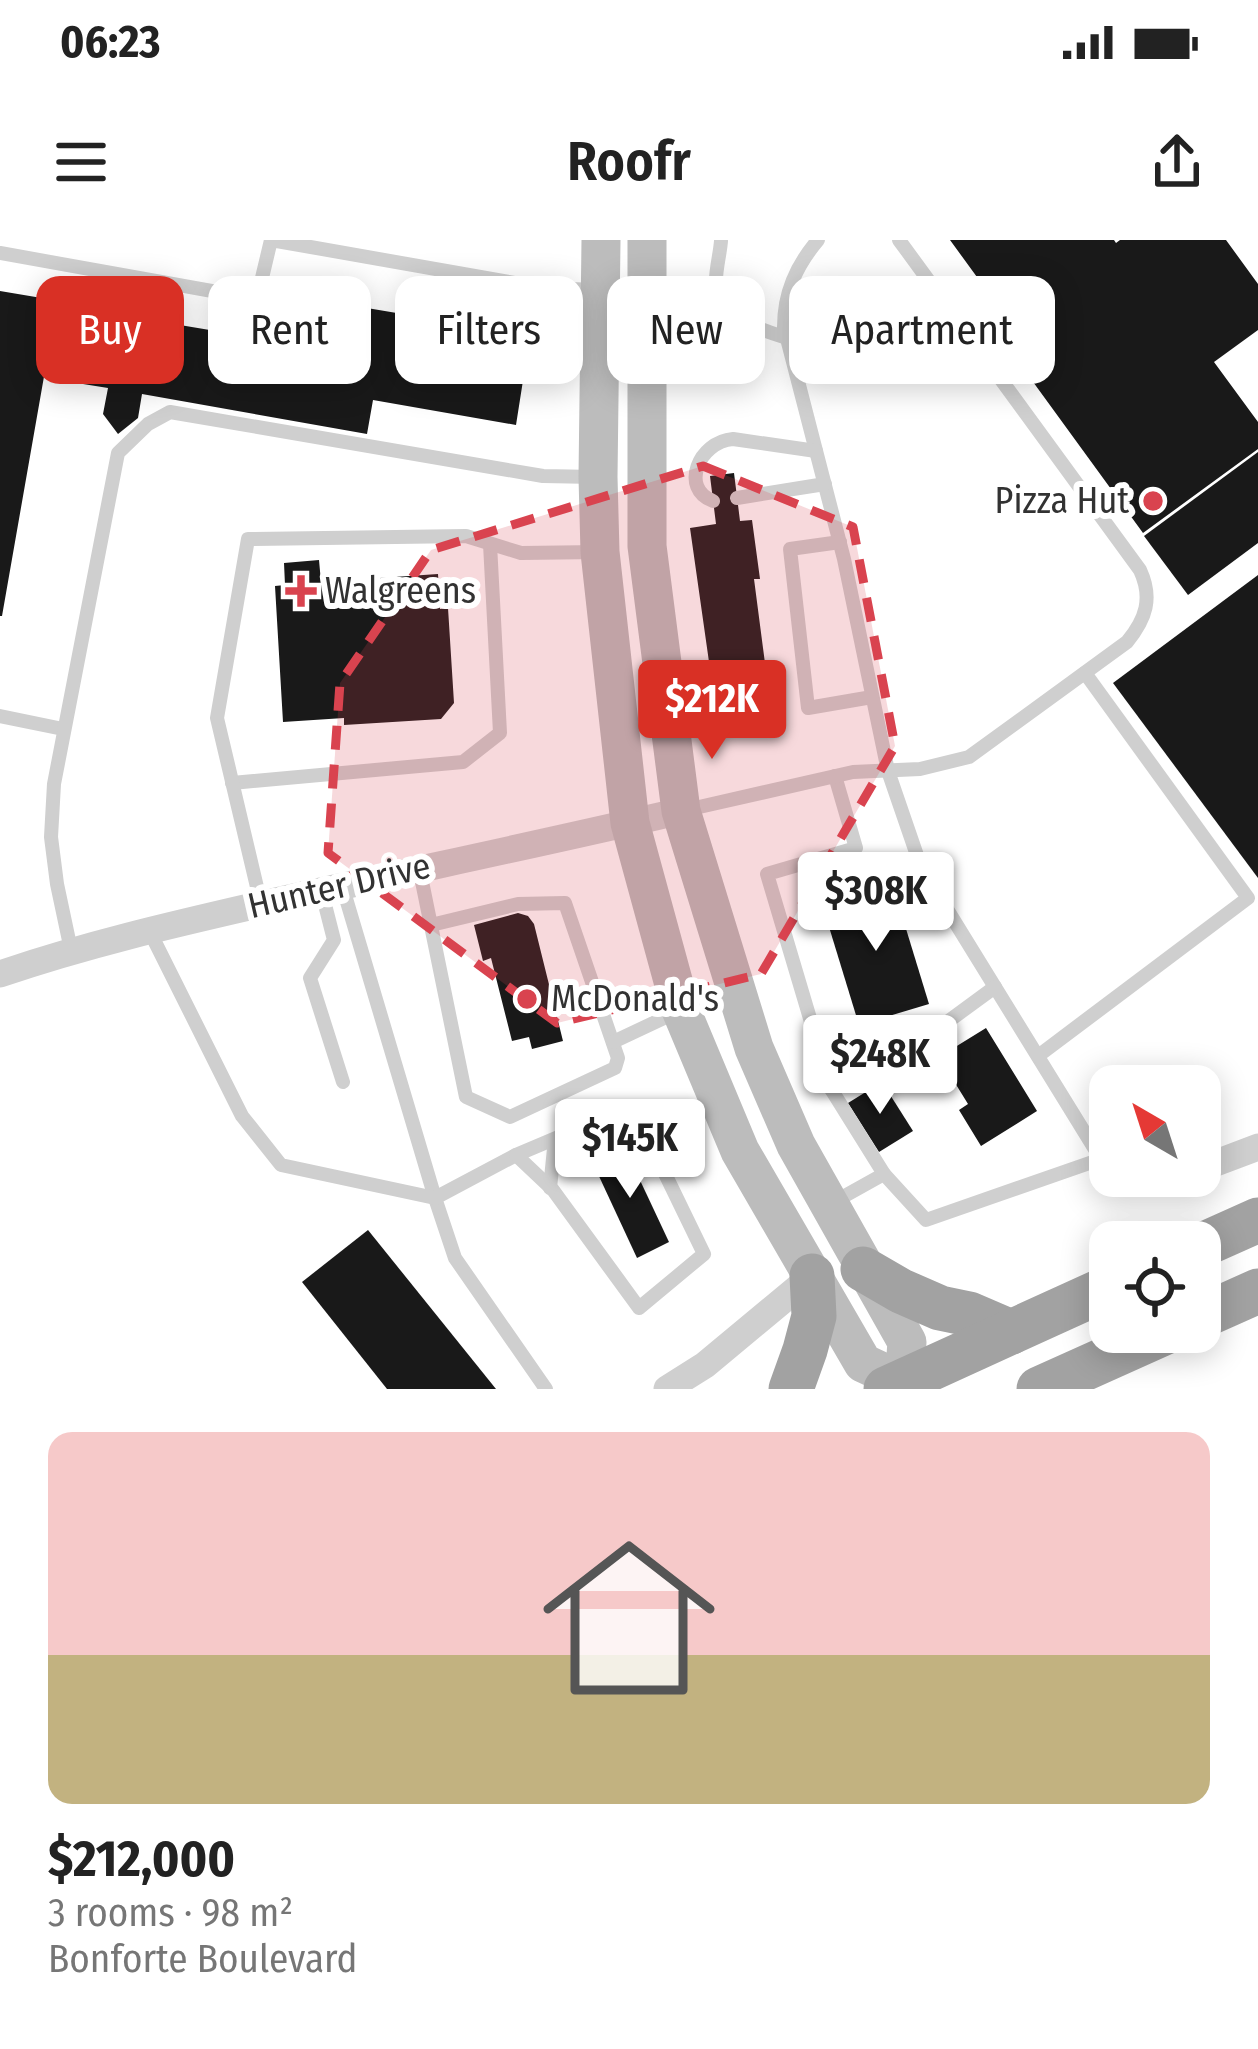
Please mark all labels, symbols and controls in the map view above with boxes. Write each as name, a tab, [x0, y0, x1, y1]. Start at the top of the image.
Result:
text: 06:23	[60, 15, 161, 69]
icon: menu	[48, 129, 114, 195]
icon: share	[1144, 129, 1210, 195]
text: Roofr	[567, 130, 691, 194]
chip: Buy	[36, 276, 184, 384]
chip: Rent	[208, 276, 371, 384]
chip: Filters	[395, 276, 583, 384]
chip: New	[607, 276, 765, 384]
chip: Apartment	[789, 276, 1055, 384]
place label: Pizza Hut	[995, 479, 1129, 523]
marker: Pizza Hut	[1140, 488, 1166, 514]
place label: Walgreens	[325, 569, 476, 613]
marker: Walgreens	[288, 578, 314, 604]
pin: $212K	[628, 660, 796, 762]
text: $212K	[665, 676, 759, 722]
street label: Hunter Drive	[243, 844, 435, 928]
pin: $308K	[792, 852, 960, 954]
text: $308K	[825, 868, 927, 914]
place label: McDonald's	[551, 977, 719, 1021]
marker: McDonald's	[514, 986, 540, 1012]
pin: $248K	[796, 1015, 964, 1117]
text: $248K	[830, 1031, 930, 1077]
north arrow	[1089, 1065, 1221, 1197]
map controls	[1089, 1065, 1221, 1353]
pin: $145K	[546, 1099, 714, 1201]
text: $145K	[582, 1115, 678, 1161]
button: locate	[1089, 1221, 1221, 1353]
icon: home	[521, 1510, 737, 1726]
text: $212,000	[48, 1828, 235, 1890]
text: 3 rooms · 98 m²	[48, 1890, 293, 1936]
text: Bonforte Boulevard	[48, 1936, 357, 1982]

